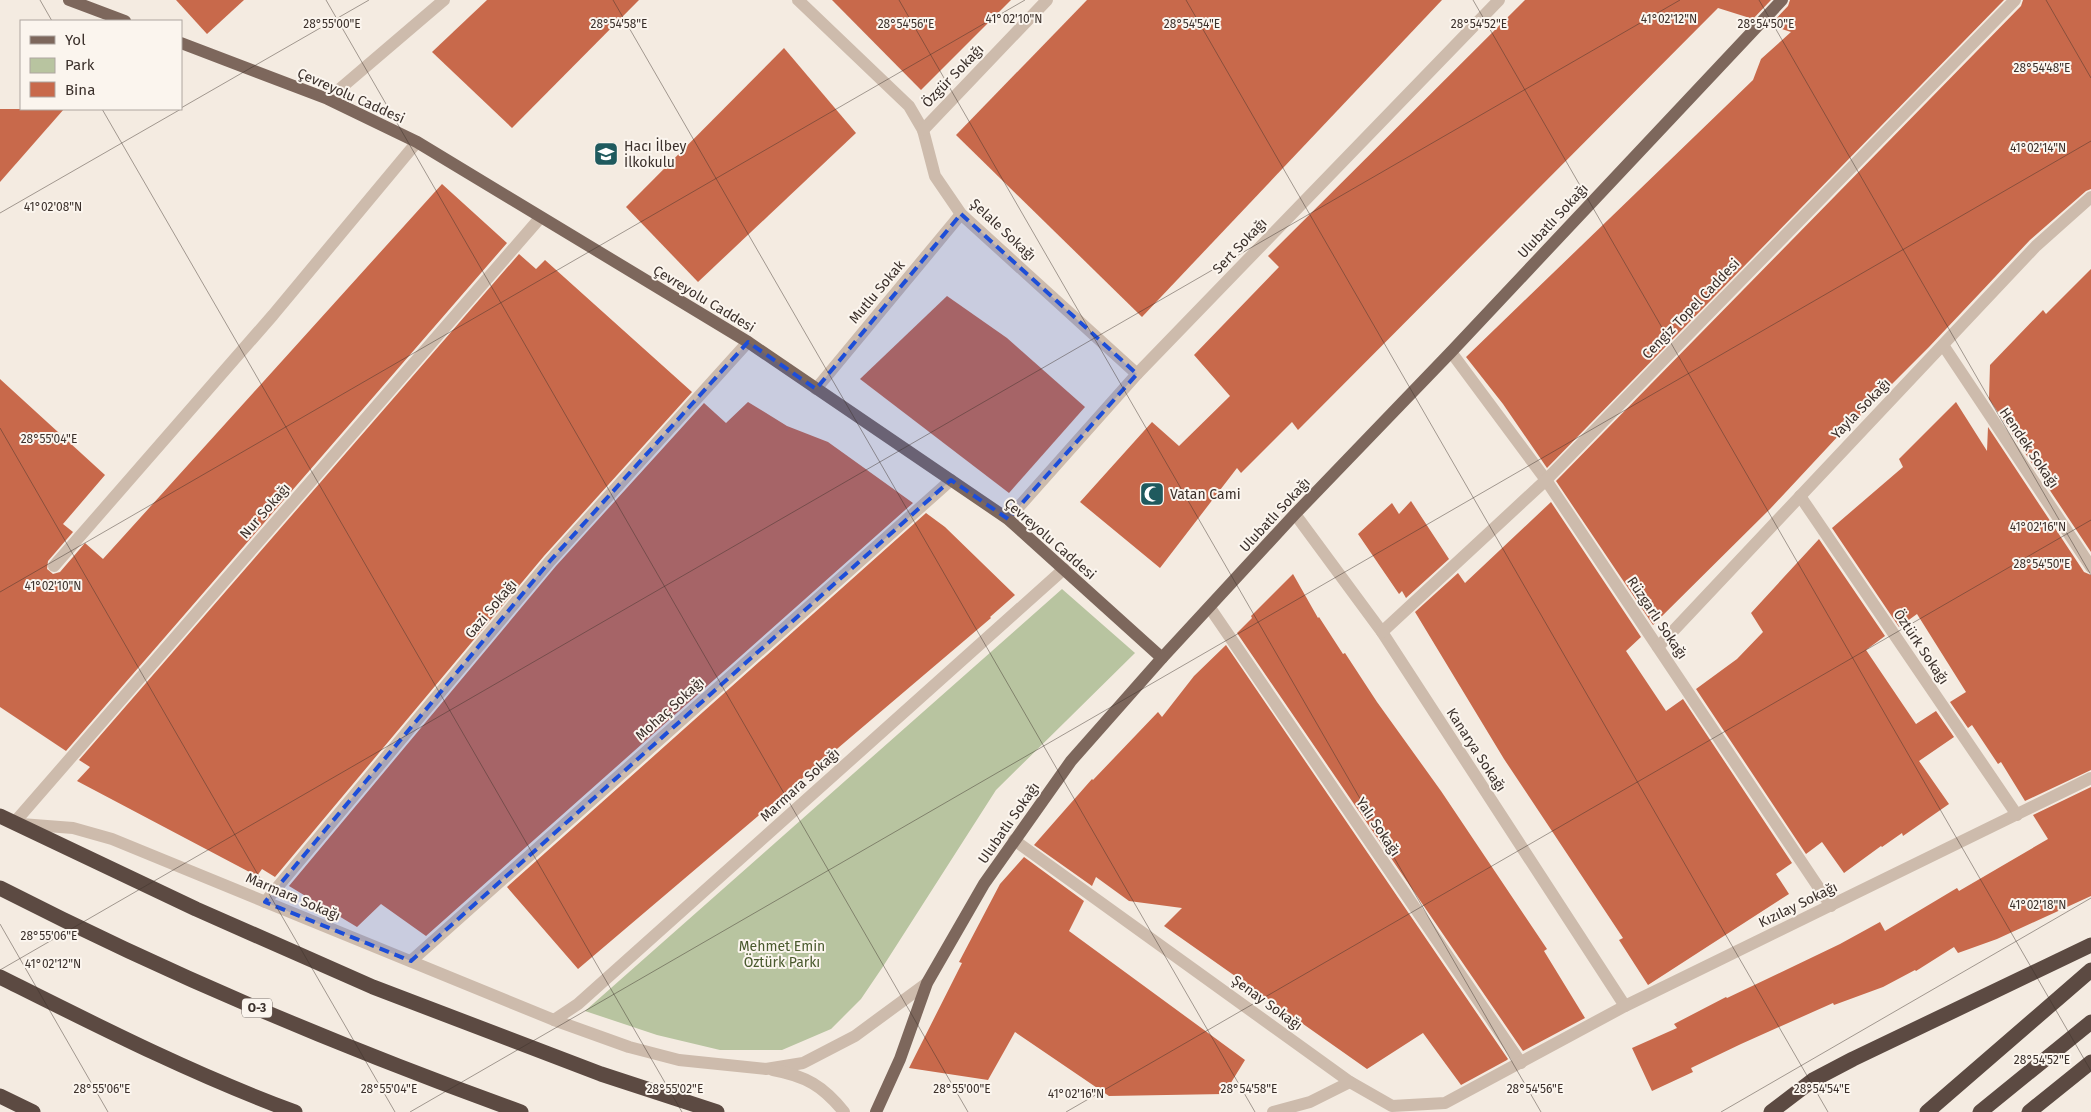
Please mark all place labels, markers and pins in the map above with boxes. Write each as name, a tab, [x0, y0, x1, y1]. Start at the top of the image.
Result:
place label: Hacı İlbey İlkokulu	[624, 137, 687, 171]
school or university icon: Hacı İlbey İlkokulu	[593, 141, 619, 167]
mosque icon: Vatan Cami	[1139, 481, 1165, 507]
place label: Vatan Cami	[1170, 486, 1241, 503]

